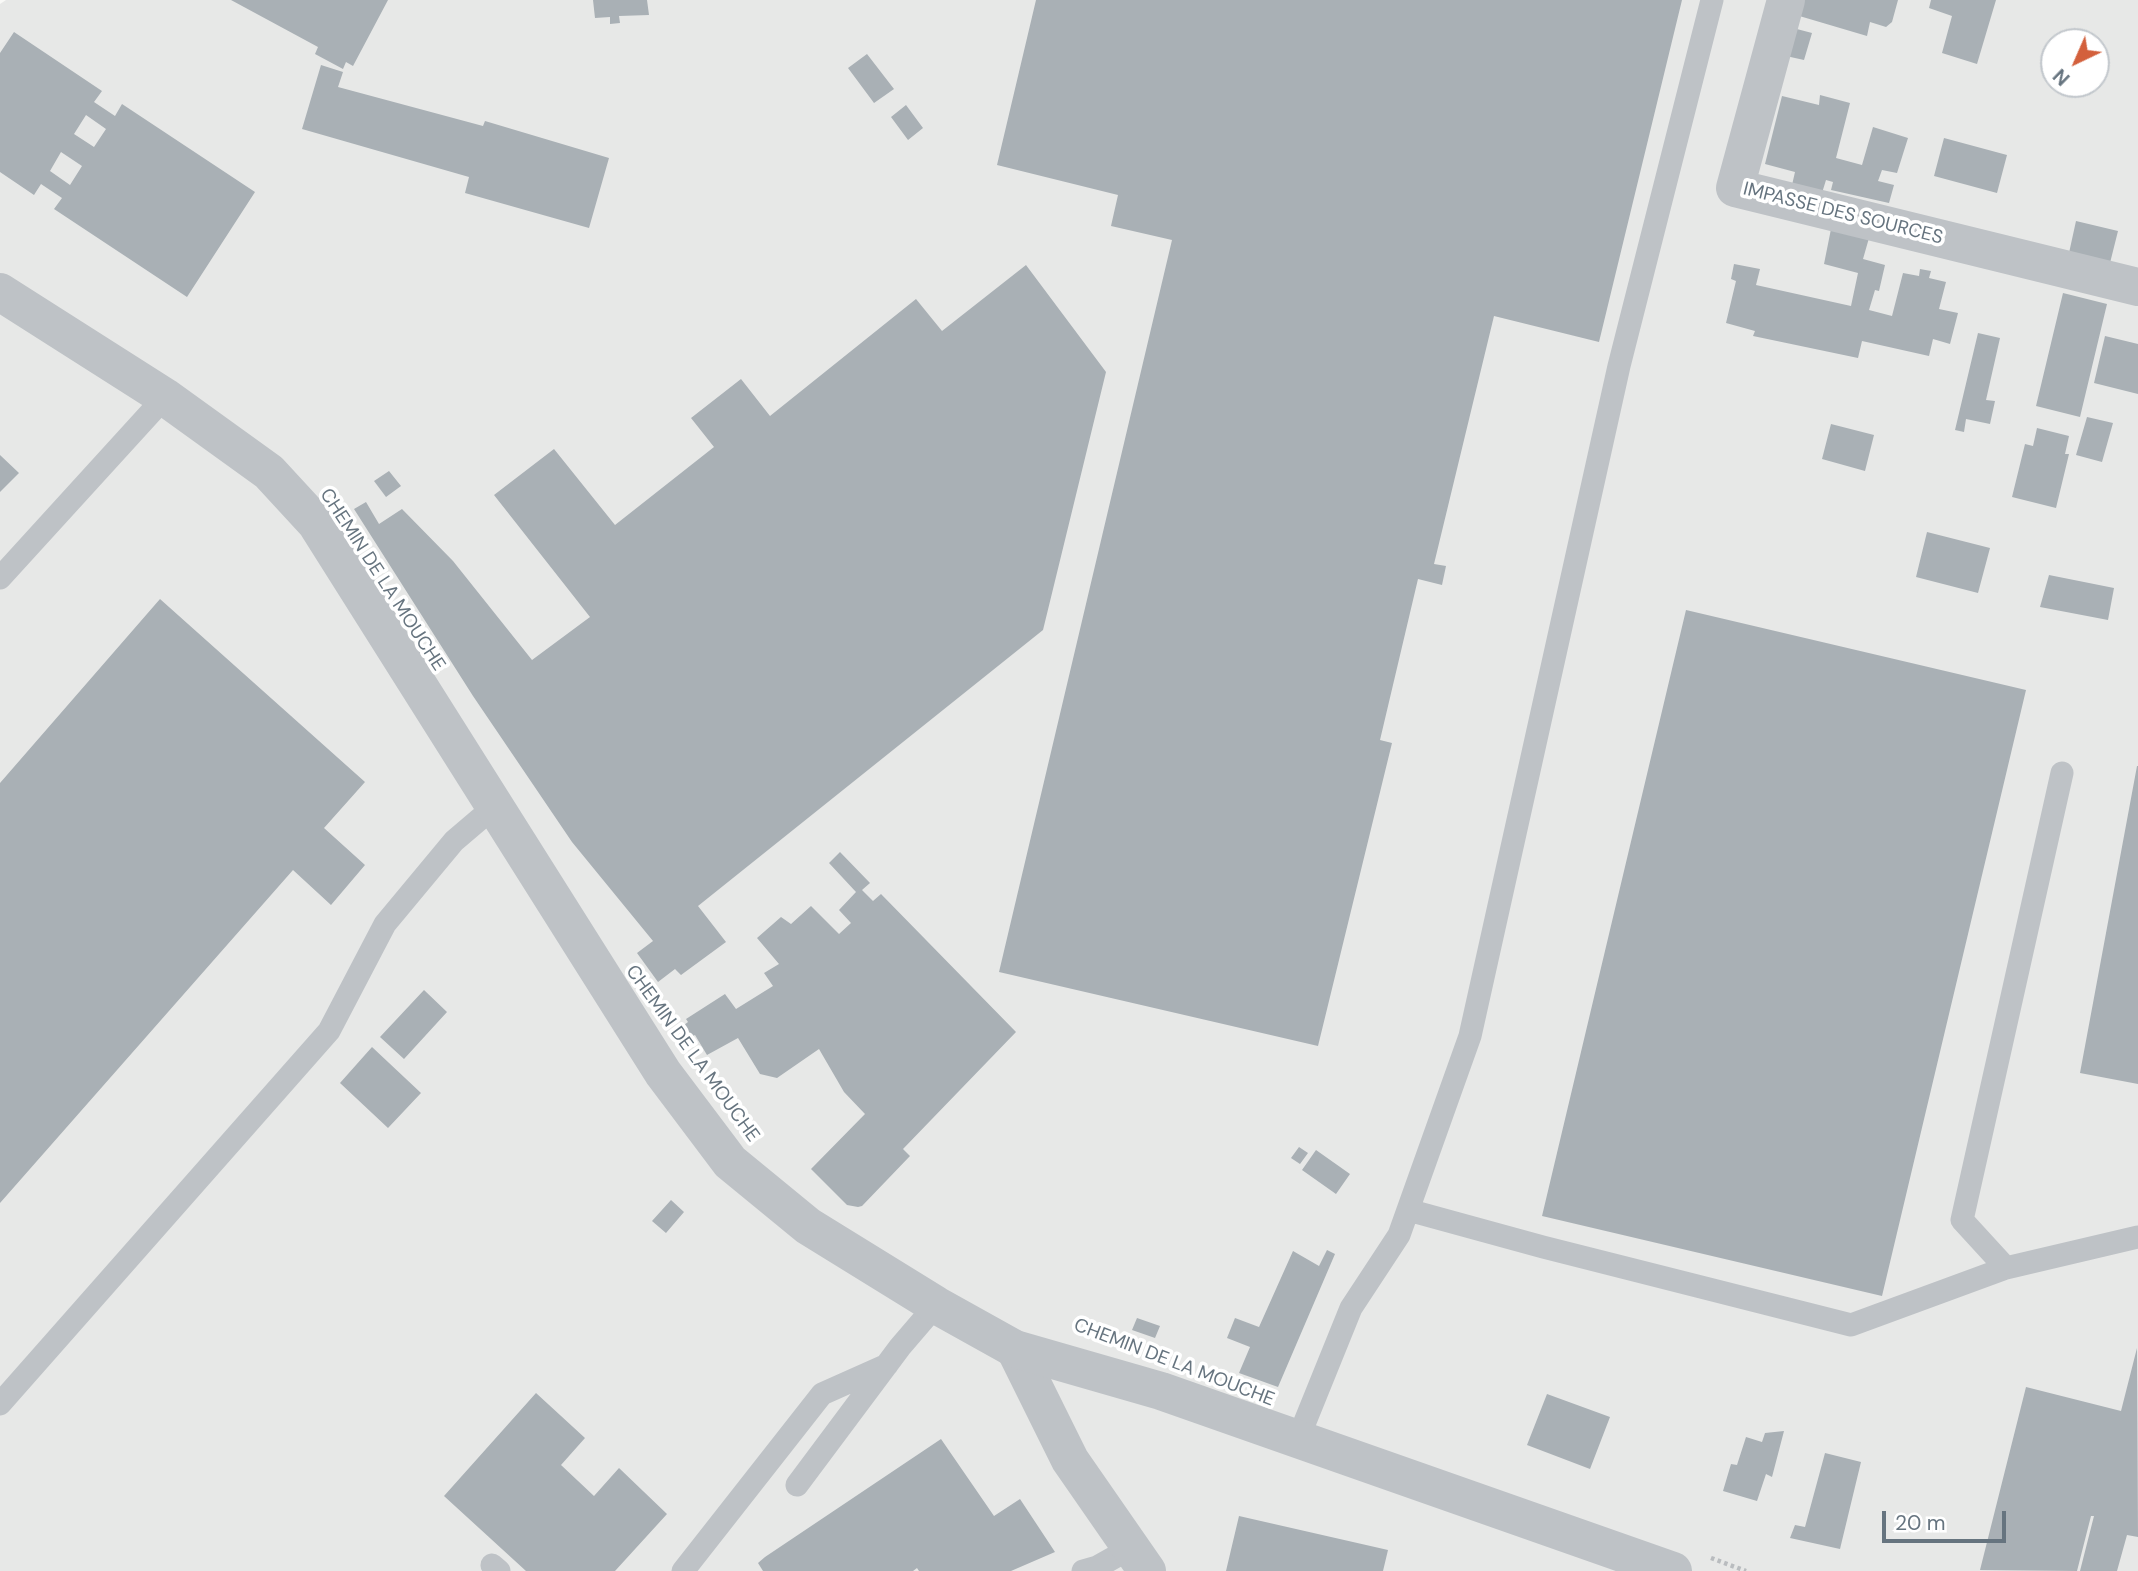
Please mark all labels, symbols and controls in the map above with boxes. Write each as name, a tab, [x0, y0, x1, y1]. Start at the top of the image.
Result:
north arrow	[2040, 28, 2110, 98]
text: N	[2048, 63, 2075, 91]
street label: IMPASSE DES SOURCES	[1741, 178, 1945, 250]
street label: CHEMIN DE LA MOUCHE	[314, 485, 450, 675]
street label: CHEMIN DE LA MOUCHE	[620, 961, 764, 1147]
street label: CHEMIN DE LA MOUCHE	[1071, 1314, 1277, 1412]
scale bar	[1886, 1498, 2010, 1542]
text: 20 m	[1895, 1509, 1946, 1537]

